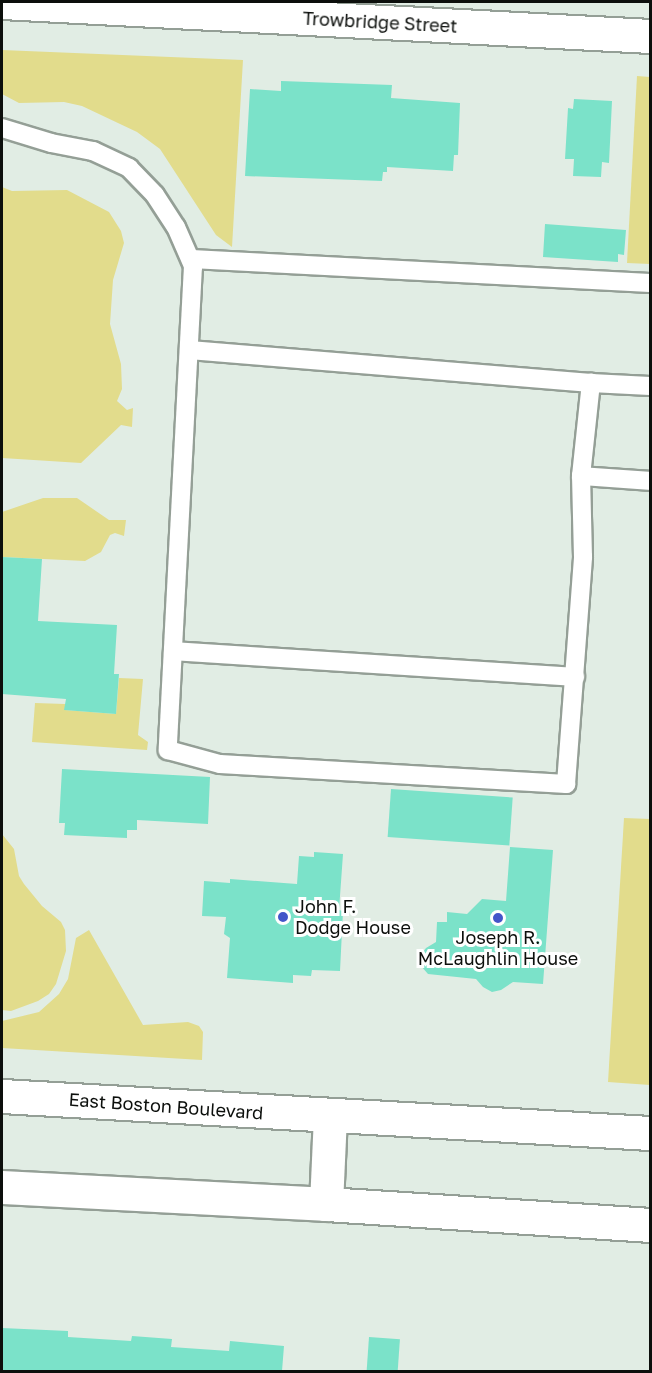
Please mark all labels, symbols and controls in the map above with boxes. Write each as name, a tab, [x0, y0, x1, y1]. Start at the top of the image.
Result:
street label: Trowbridge Street	[302, 7, 458, 37]
place label: John F. Dodge House	[295, 896, 411, 938]
marker: John F. Dodge House	[276, 910, 290, 924]
marker: Joseph R. McLaughlin House	[491, 911, 505, 925]
place label: Joseph R. McLaughlin House	[418, 927, 578, 970]
street label: East Boston Boulevard	[68, 1088, 264, 1124]

